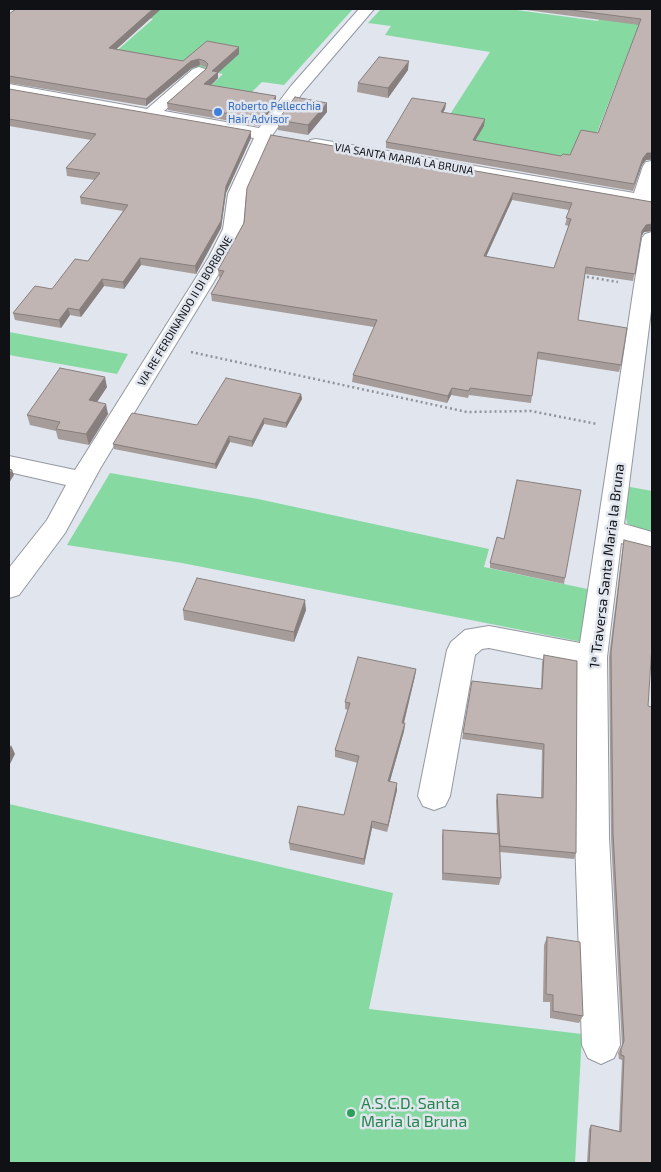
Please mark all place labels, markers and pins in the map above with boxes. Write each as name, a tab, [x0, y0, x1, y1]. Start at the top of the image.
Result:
place label: Roberto Pellecchia Hair Advisor	[228, 99, 321, 125]
marker: Roberto Pellecchia Hair Advisor	[212, 106, 224, 118]
place label: A.S.C.D. Santa Maria la Bruna	[361, 1094, 467, 1132]
marker: A.S.C.D. Santa Maria la Bruna	[345, 1107, 357, 1119]

